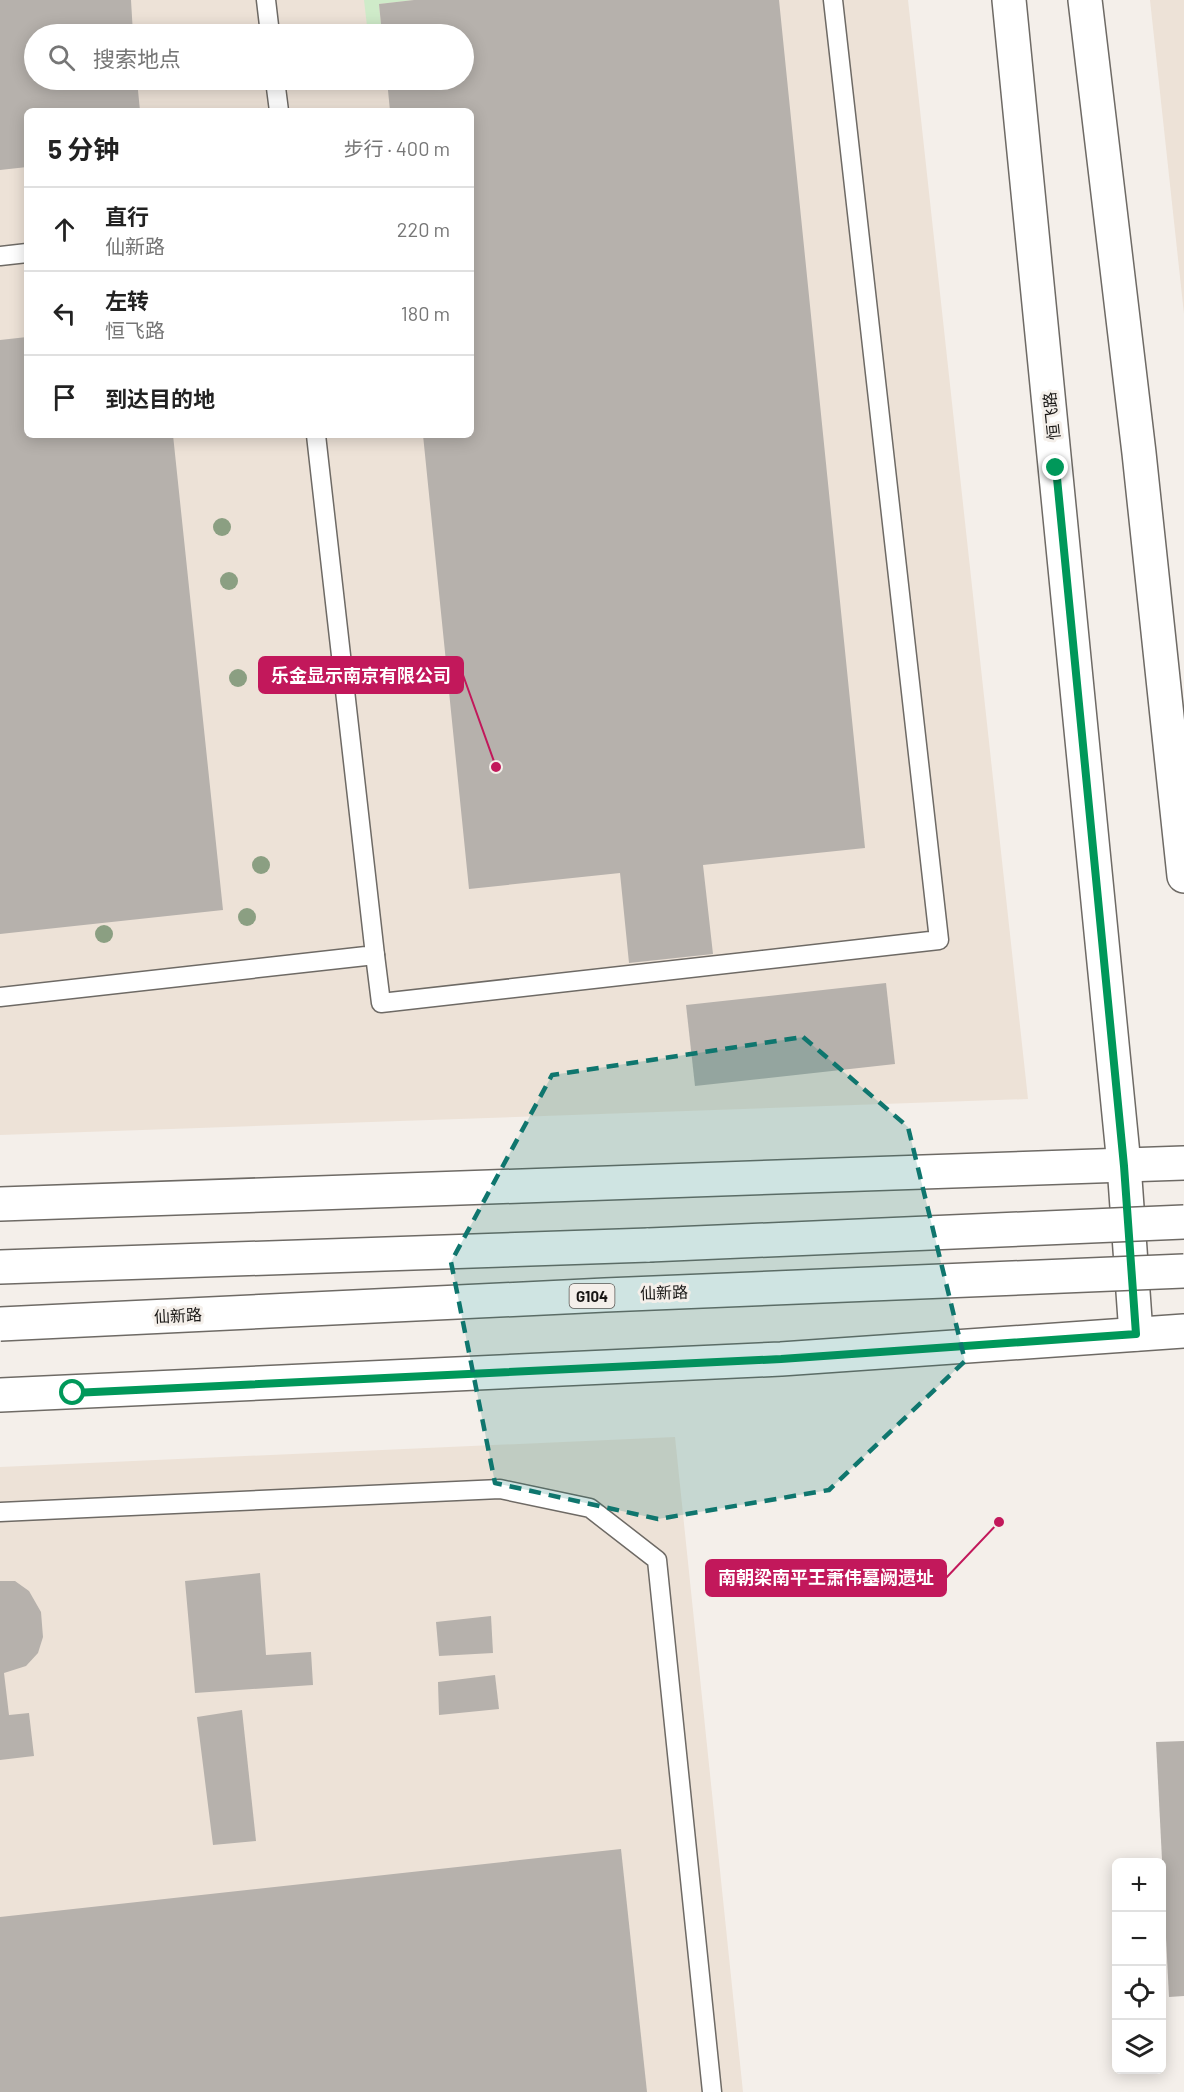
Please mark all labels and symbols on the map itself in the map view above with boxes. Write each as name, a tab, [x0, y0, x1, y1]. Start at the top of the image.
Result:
street label: 恒飞路	[1039, 391, 1063, 441]
route end	[1042, 454, 1068, 480]
callout: 乐金显示南京有限公司	[259, 657, 463, 693]
text: 乐金显示南京有限公司	[271, 664, 451, 686]
street label: 仙新路	[640, 1282, 688, 1302]
road number: G104	[570, 1284, 614, 1308]
street label: 仙新路	[154, 1304, 202, 1326]
route start	[59, 1379, 85, 1405]
callout: 南朝梁南平王萧伟墓阙遗址	[706, 1560, 946, 1596]
text: 南朝梁南平王萧伟墓阙遗址	[718, 1566, 934, 1588]

